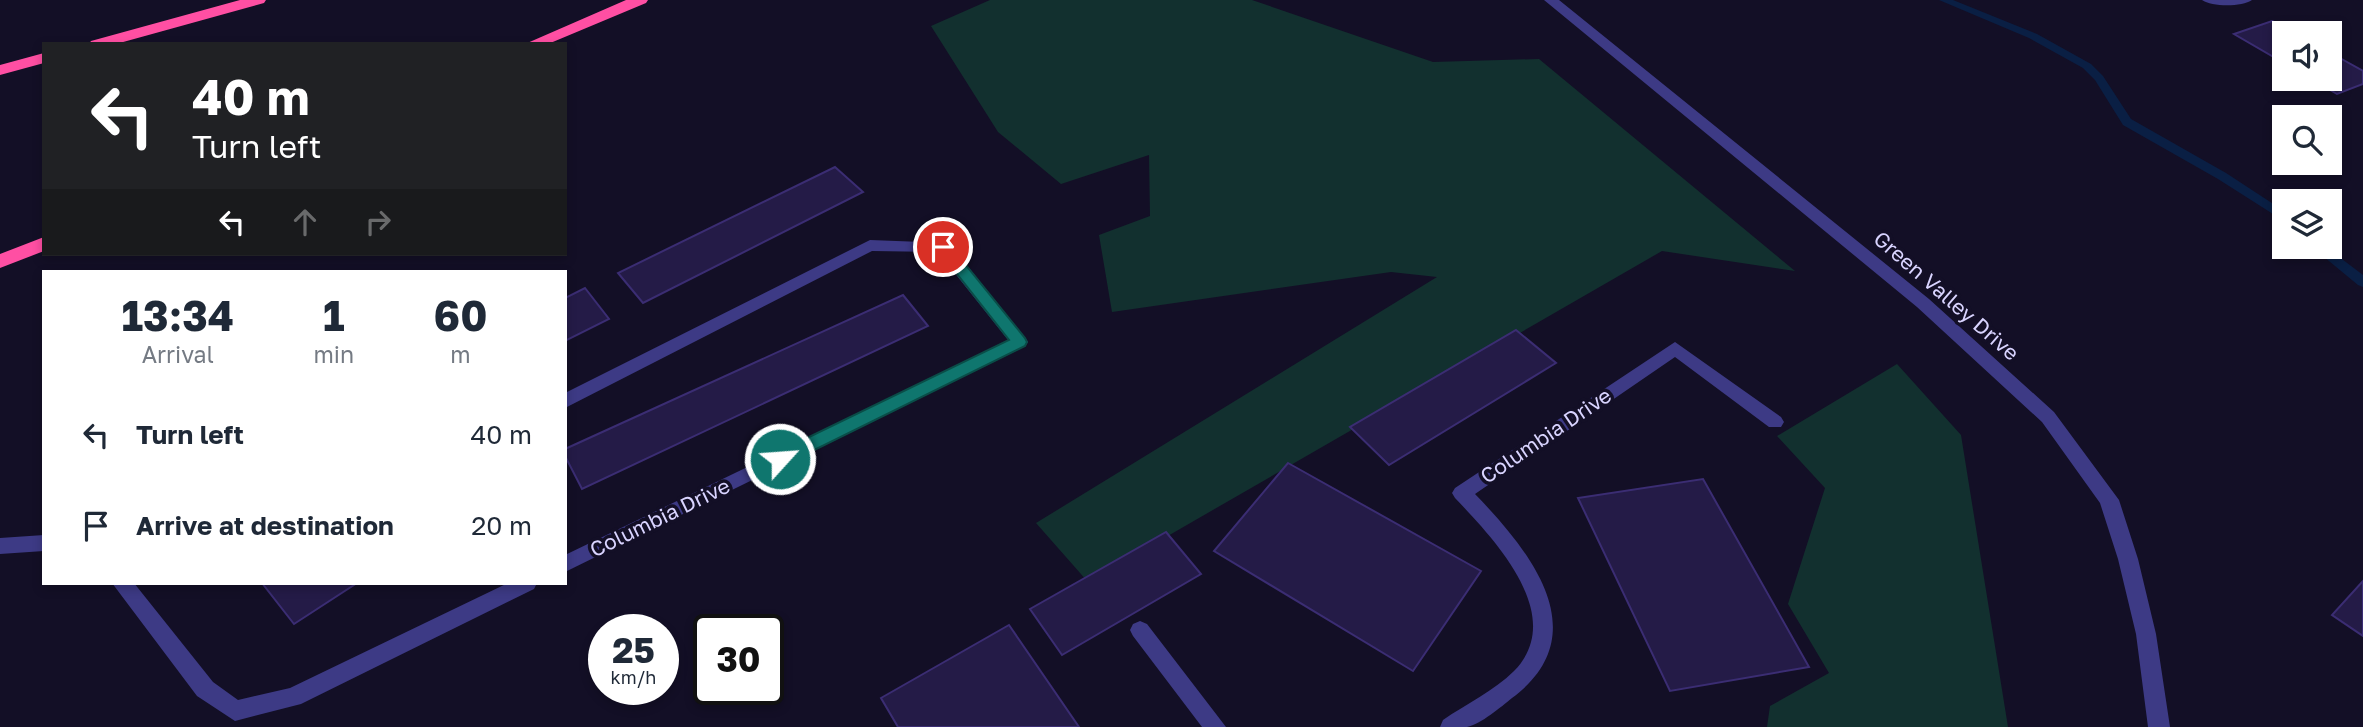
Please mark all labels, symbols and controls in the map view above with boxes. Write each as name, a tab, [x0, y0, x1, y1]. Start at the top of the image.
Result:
map controls	[2272, 21, 2342, 259]
button: sound	[2272, 21, 2342, 91]
text: 40 m	[192, 67, 310, 126]
icon: left	[77, 70, 168, 161]
button: search	[2272, 105, 2342, 175]
text: Turn left	[192, 127, 321, 165]
button: layers	[2272, 189, 2342, 259]
icon: left	[213, 203, 251, 241]
icon: ahead	[286, 203, 324, 241]
icon: right	[359, 203, 397, 241]
pin	[913, 217, 973, 277]
street label: Green Valley Drive	[1869, 225, 2025, 365]
icon: arrive	[924, 228, 962, 266]
text: 13:34	[121, 290, 234, 340]
text: 1	[323, 290, 345, 340]
text: 60	[434, 290, 488, 340]
text: Arrival	[142, 340, 214, 368]
text: min	[313, 340, 354, 368]
text: m	[450, 340, 471, 368]
street label: Columbia Drive	[1475, 382, 1616, 489]
icon: left	[77, 416, 115, 454]
text: Turn left	[136, 419, 244, 450]
text: 40 m	[471, 419, 532, 450]
position arrow	[743, 422, 817, 496]
street label: Columbia Drive	[585, 472, 734, 562]
icon: arrive	[77, 507, 115, 545]
text: Arrive at destination	[136, 510, 394, 541]
text: 20 m	[471, 510, 532, 541]
speed limit sign: 30	[693, 614, 784, 705]
text: 25	[612, 629, 655, 671]
text: km/h	[611, 666, 656, 688]

